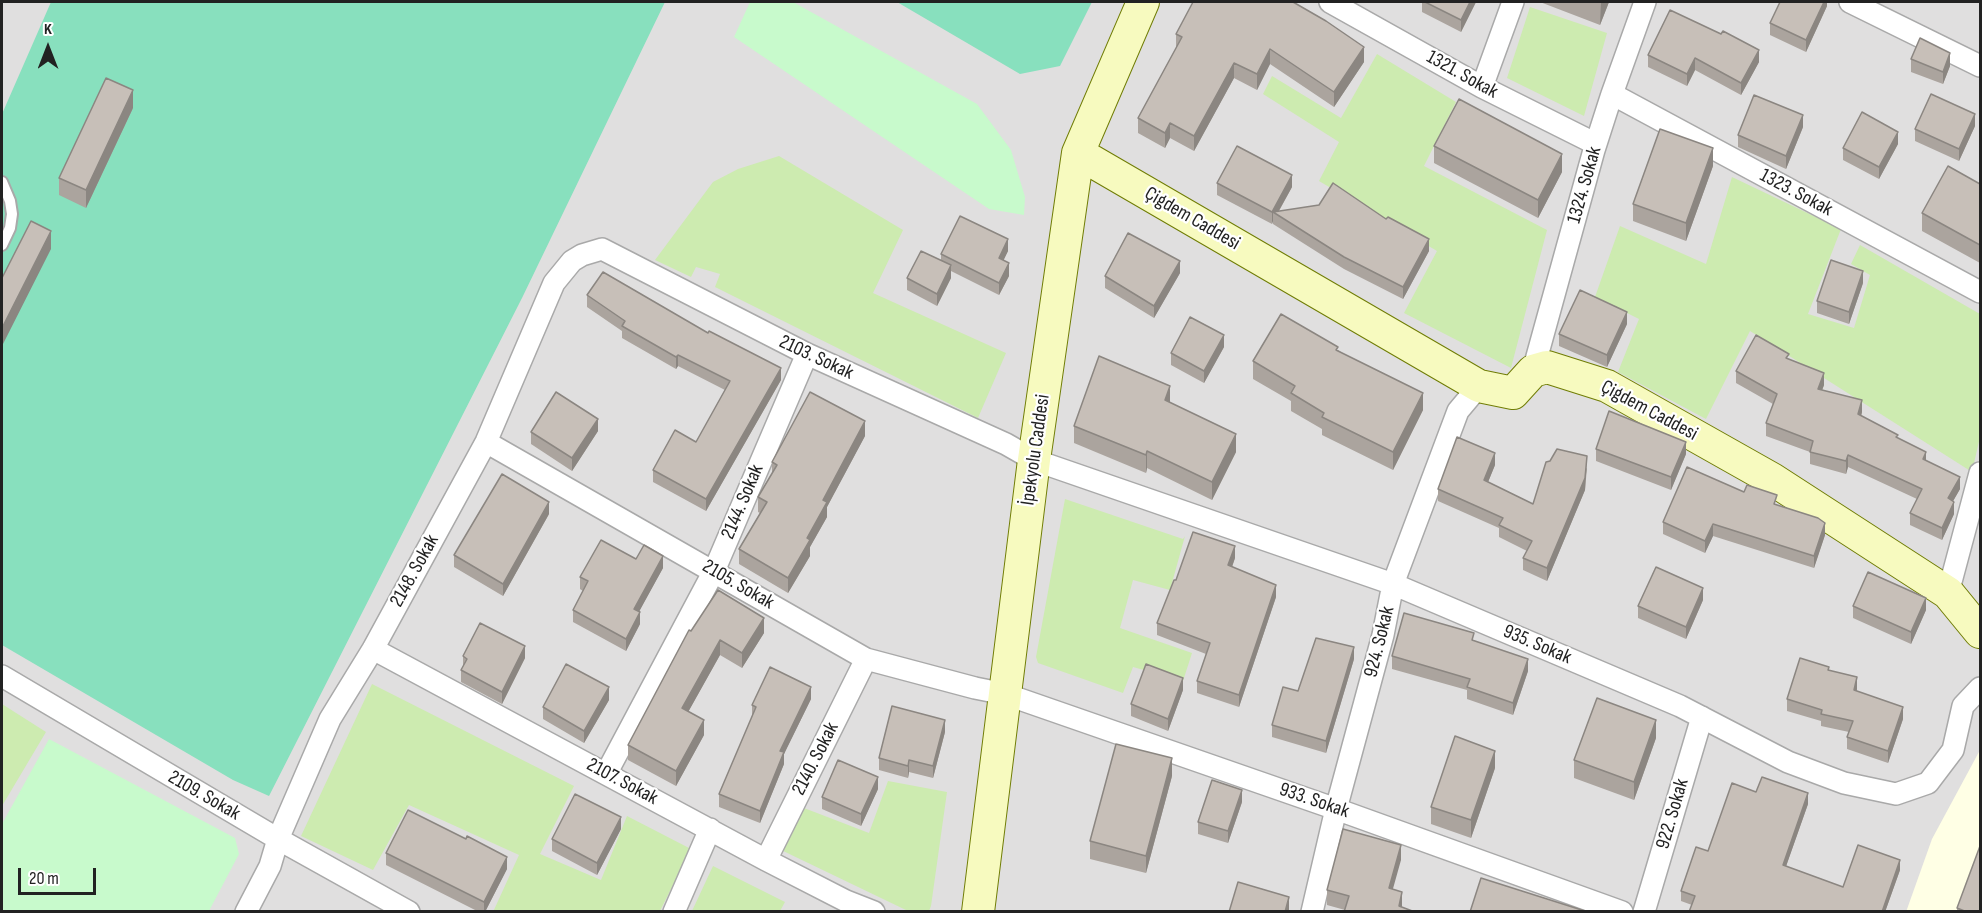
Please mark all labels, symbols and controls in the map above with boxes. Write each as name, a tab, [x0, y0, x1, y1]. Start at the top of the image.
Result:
north arrow	[18, 18, 78, 78]
text: K	[44, 20, 52, 39]
street label: 1321. Sokak	[1422, 46, 1502, 104]
street label: 1324. Sokak	[1563, 144, 1607, 226]
street label: 1323. Sokak	[1756, 164, 1836, 222]
street label: Çigdem Caddesi	[1140, 182, 1244, 256]
street label: 2103. Sokak	[775, 330, 857, 386]
street label: Çigdem Caddesi	[1596, 375, 1702, 447]
street label: İpekyolu Caddesi	[1016, 393, 1056, 507]
street label: 2144. Sokak	[717, 461, 769, 543]
street label: 2148. Sokak	[385, 531, 445, 611]
street label: 2105. Sokak	[698, 555, 778, 615]
street label: 924. Sokak	[1360, 604, 1400, 680]
street label: 935. Sokak	[1499, 620, 1575, 670]
street label: 2140. Sokak	[787, 718, 845, 800]
street label: 2107. Sokak	[582, 753, 662, 811]
street label: 2109. Sokak	[164, 766, 244, 826]
street label: 922. Sokak	[1652, 776, 1694, 852]
street label: 933. Sokak	[1276, 778, 1352, 824]
scale bar	[21, 856, 99, 894]
text: 20 m	[29, 868, 59, 889]

